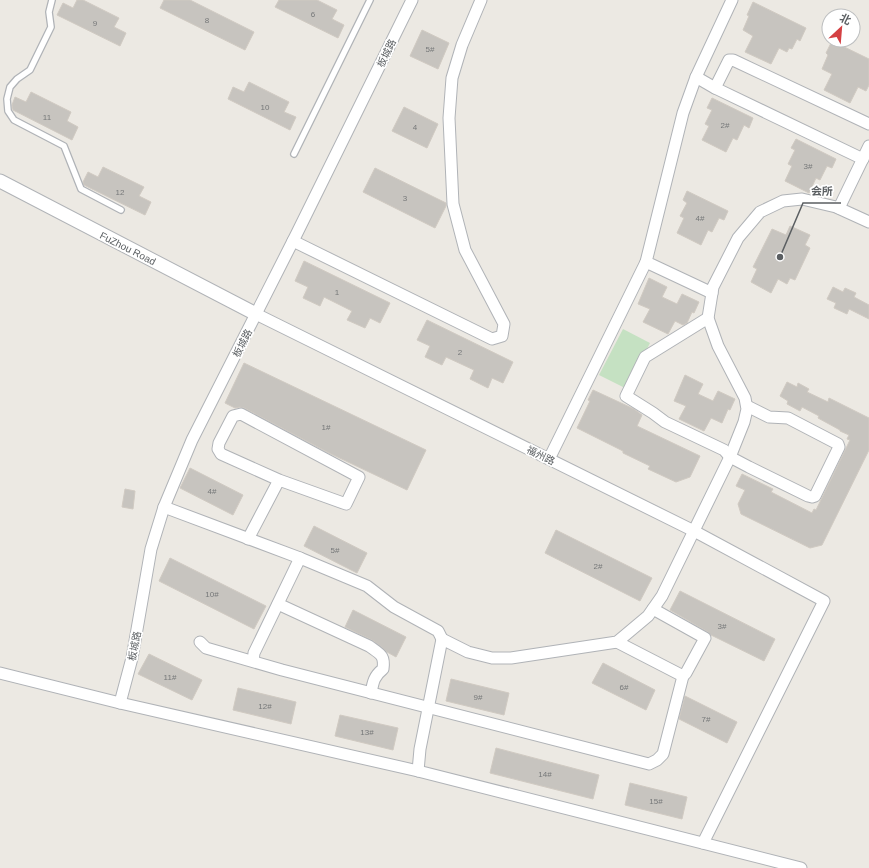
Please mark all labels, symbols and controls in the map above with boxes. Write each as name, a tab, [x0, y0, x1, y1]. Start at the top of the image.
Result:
north arrow	[821, 8, 861, 48]
house number: 6	[311, 10, 316, 19]
text: 北	[838, 11, 853, 27]
house number: 8	[205, 16, 210, 25]
house number: 9	[93, 19, 98, 28]
street label: 板城路	[375, 37, 398, 69]
house number: 5#	[426, 45, 435, 54]
house number: 10	[261, 103, 270, 112]
house number: 11	[43, 113, 52, 122]
house number: 2#	[721, 121, 730, 130]
house number: 4	[413, 123, 418, 132]
house number: 3#	[804, 162, 813, 171]
callout: 会所	[803, 180, 841, 203]
text: 会所	[811, 185, 833, 197]
house number: 12	[116, 188, 125, 197]
house number: 3	[403, 194, 408, 203]
house number: 4#	[696, 214, 705, 223]
street label: FuZhou Road	[98, 230, 158, 267]
house number: 1	[335, 288, 340, 297]
street label: 板城路	[231, 327, 254, 359]
house number: 2	[458, 348, 463, 357]
house number: 1#	[322, 423, 331, 432]
street label: 福州路	[525, 444, 557, 467]
house number: 4#	[208, 487, 217, 496]
house number: 5#	[331, 546, 340, 555]
house number: 2#	[594, 562, 603, 571]
house number: 10#	[205, 590, 219, 599]
house number: 3#	[718, 622, 727, 631]
street label: 板城路	[126, 630, 143, 662]
house number: 11#	[164, 673, 177, 682]
house number: 6#	[620, 683, 629, 692]
house number: 9#	[474, 693, 483, 702]
house number: 12#	[258, 702, 272, 711]
house number: 7#	[702, 715, 711, 724]
house number: 13#	[360, 728, 374, 737]
house number: 14#	[538, 770, 552, 779]
house number: 15#	[649, 797, 663, 806]

